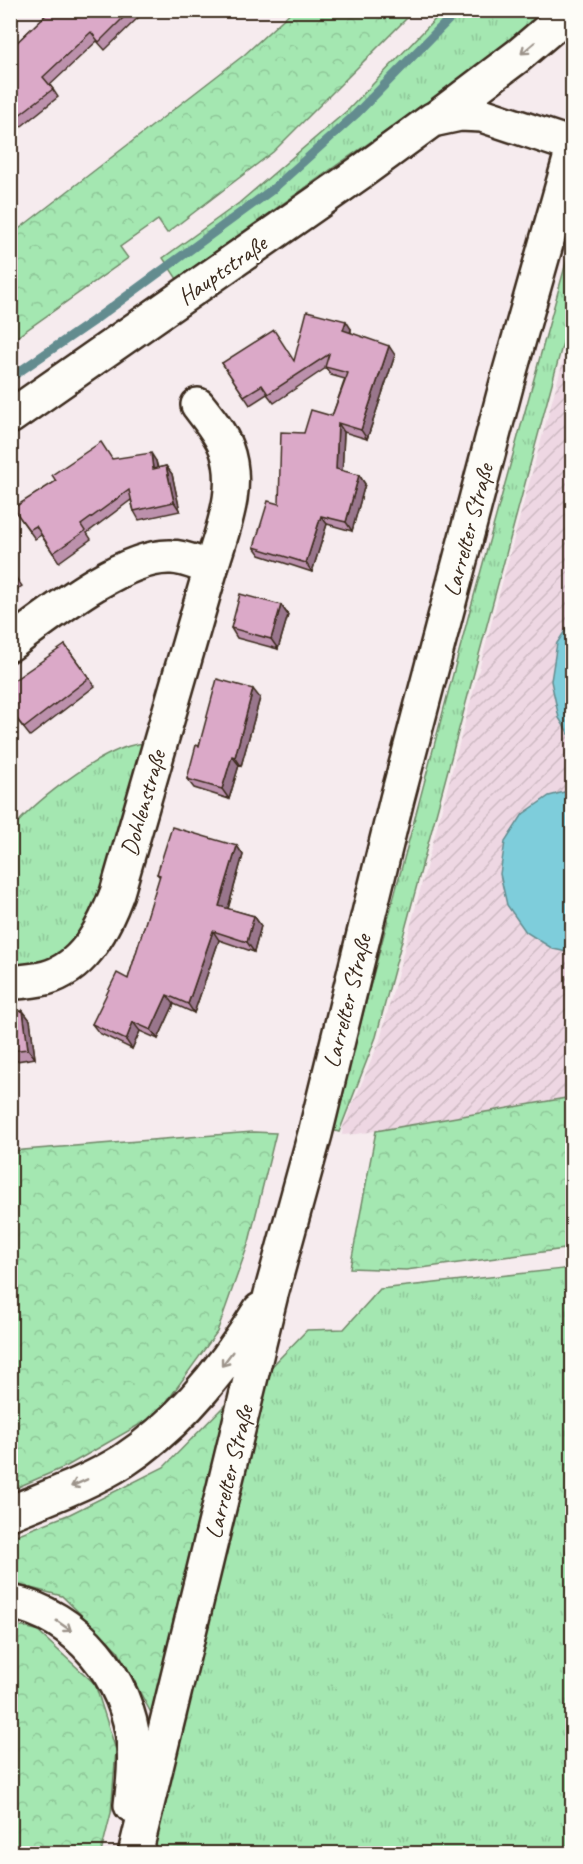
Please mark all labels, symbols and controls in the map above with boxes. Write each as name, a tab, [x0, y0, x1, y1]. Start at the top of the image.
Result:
one-way arrow	[521, 41, 536, 55]
street label: Hauptstraße	[172, 227, 274, 311]
street label: Larrelter Straße	[436, 458, 501, 600]
street label: Dohlenstraße	[114, 745, 173, 859]
street label: Larrelter Straße	[316, 929, 379, 1071]
one-way arrow	[221, 1351, 233, 1367]
street label: Larrelter Straße	[198, 1400, 261, 1542]
one-way arrow	[71, 1477, 89, 1489]
one-way arrow	[55, 1620, 71, 1632]

